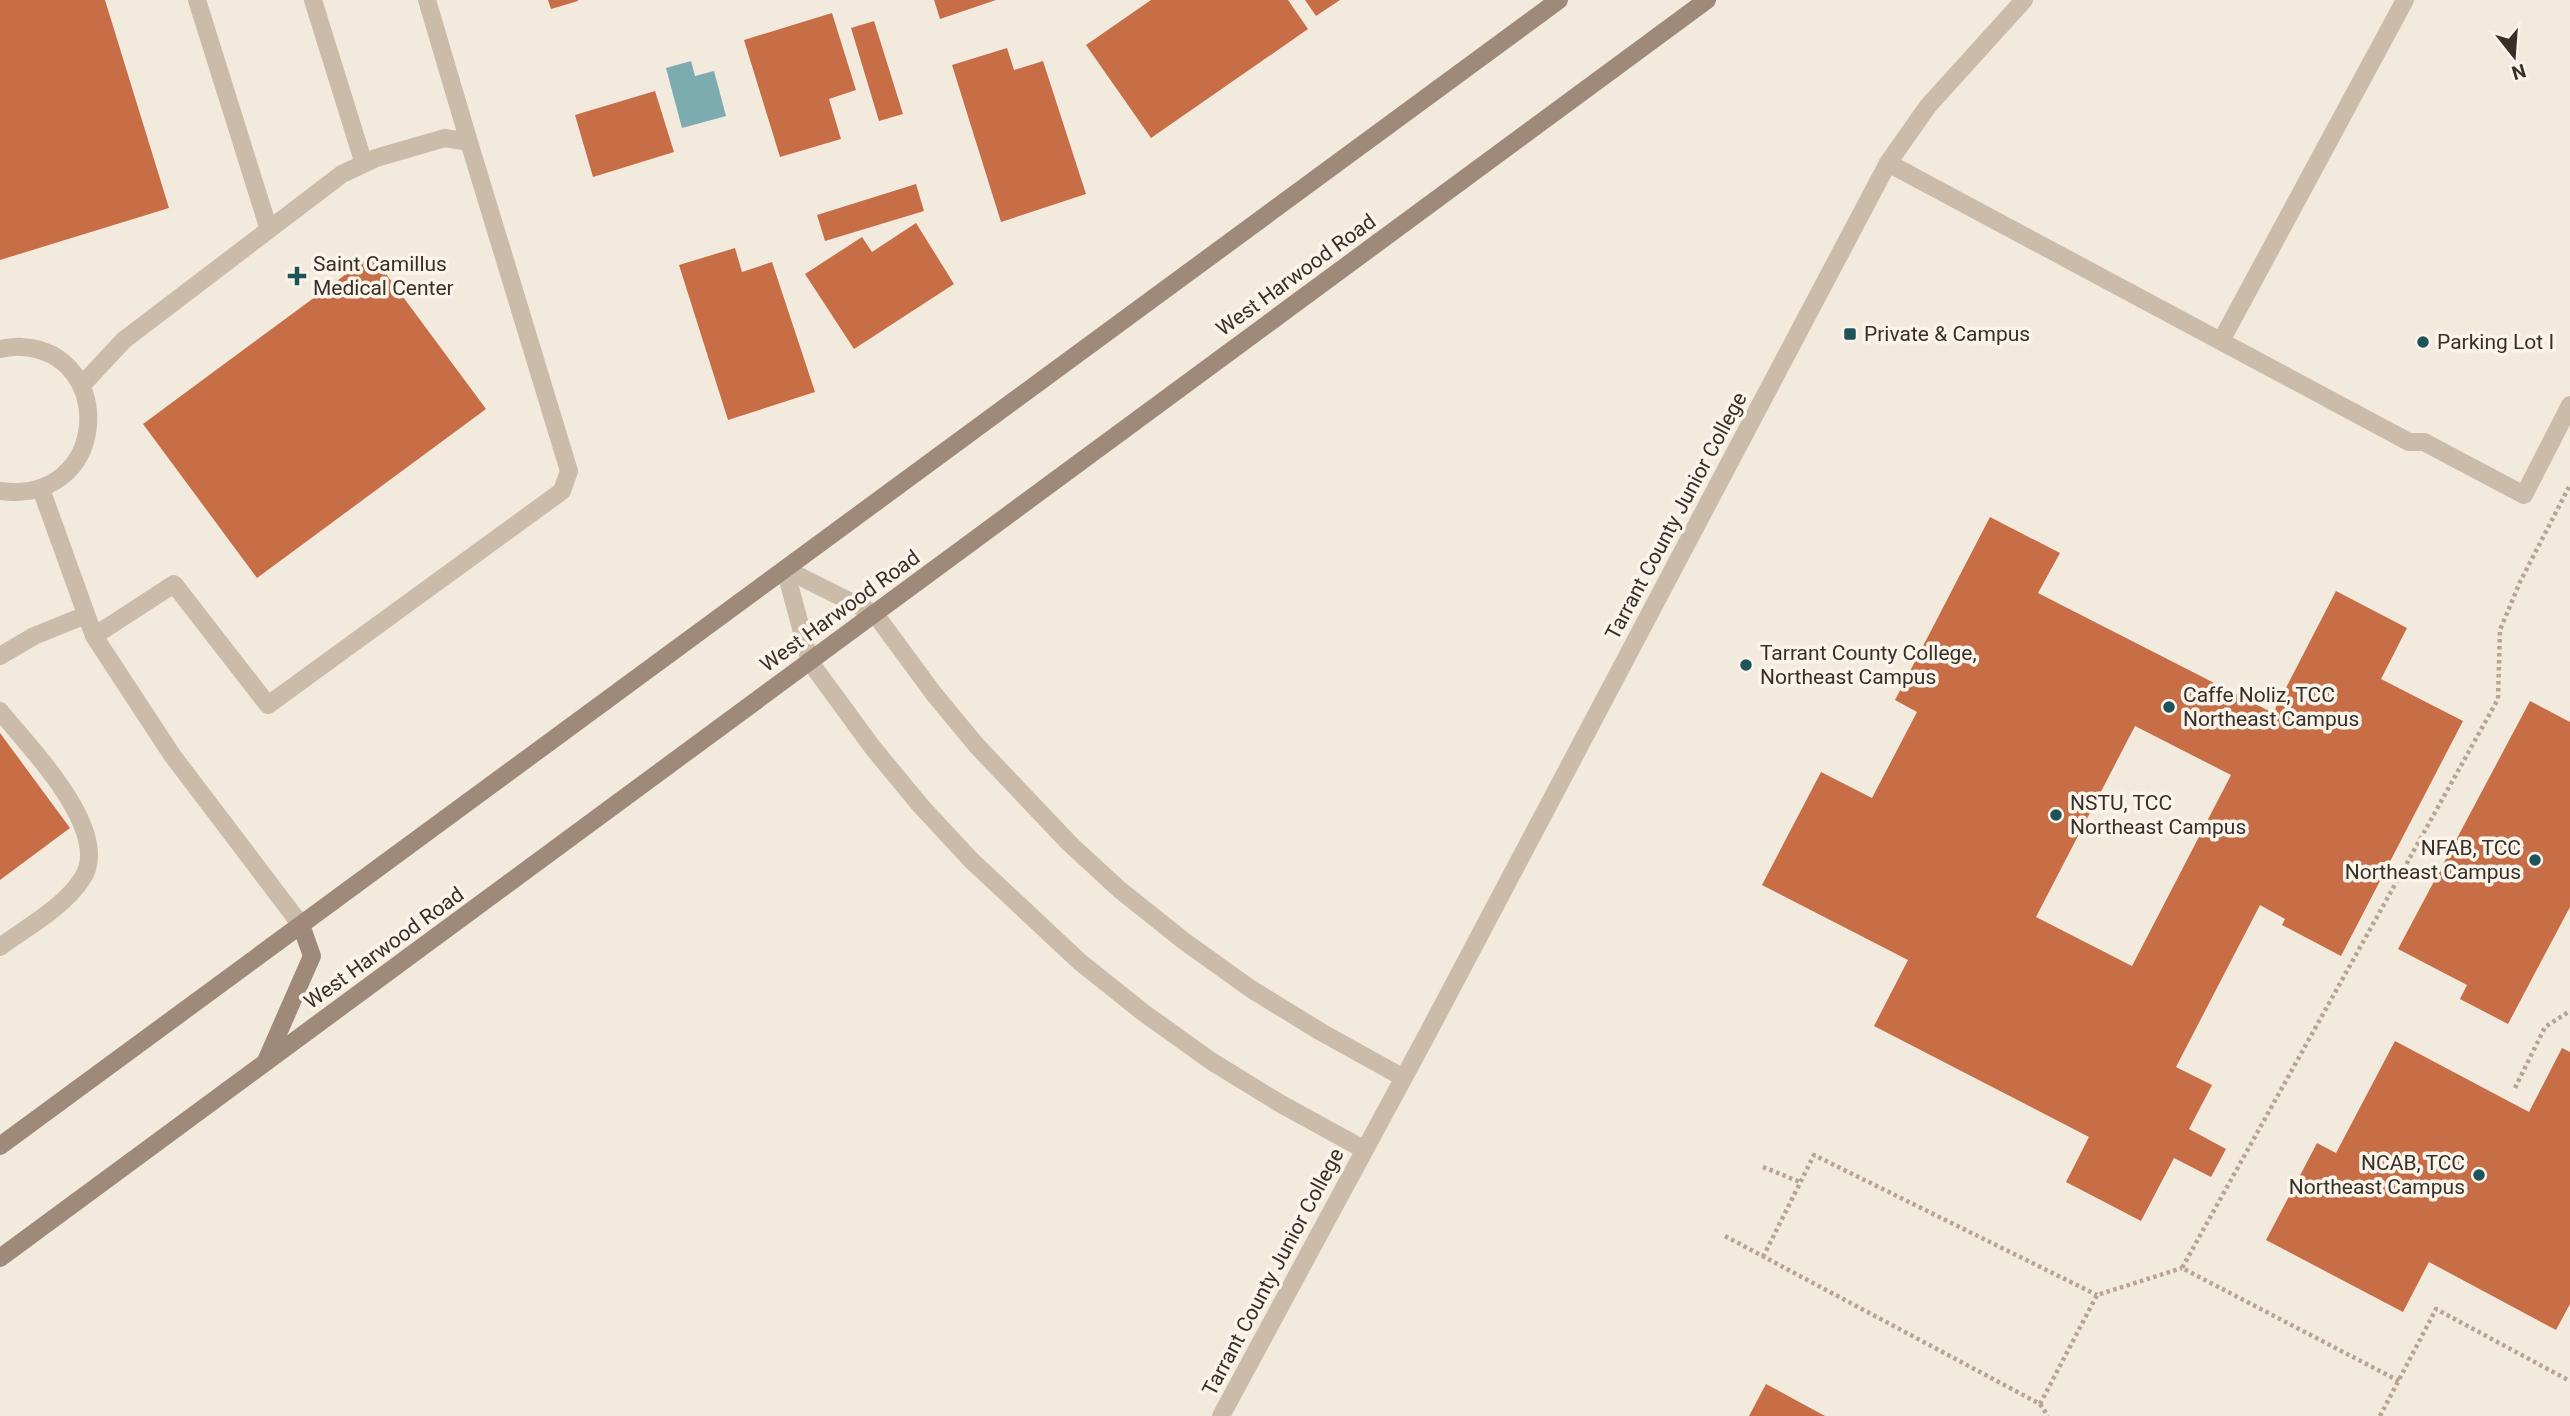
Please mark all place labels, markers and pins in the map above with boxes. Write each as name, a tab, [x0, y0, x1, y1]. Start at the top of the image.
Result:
place label: Saint Camillus Medical Center	[313, 252, 454, 300]
marker: Saint Camillus Medical Center	[287, 266, 307, 286]
place label: Private & Campus	[1864, 322, 2030, 346]
marker: Private & Campus	[1842, 326, 1858, 342]
place label: Parking Lot I	[2437, 330, 2554, 354]
marker: Parking Lot I	[2415, 334, 2431, 350]
place label: Tarrant County College, Northeast Campus	[1760, 641, 1977, 689]
marker: Tarrant County College, Northeast Campus	[1738, 657, 1754, 673]
place label: Caffe Noliz, TCC Northeast Campus	[2183, 683, 2359, 731]
marker: Caffe Noliz, TCC Northeast Campus	[2161, 699, 2177, 715]
place label: NSTU, TCC Northeast Campus	[2070, 791, 2246, 839]
marker: NSTU, TCC Northeast Campus	[2048, 807, 2064, 823]
place label: NFAB, TCC Northeast Campus	[2345, 836, 2521, 884]
marker: NFAB, TCC Northeast Campus	[2527, 852, 2543, 868]
place label: NCAB, TCC Northeast Campus	[2289, 1151, 2465, 1199]
marker: NCAB, TCC Northeast Campus	[2471, 1167, 2487, 1183]

